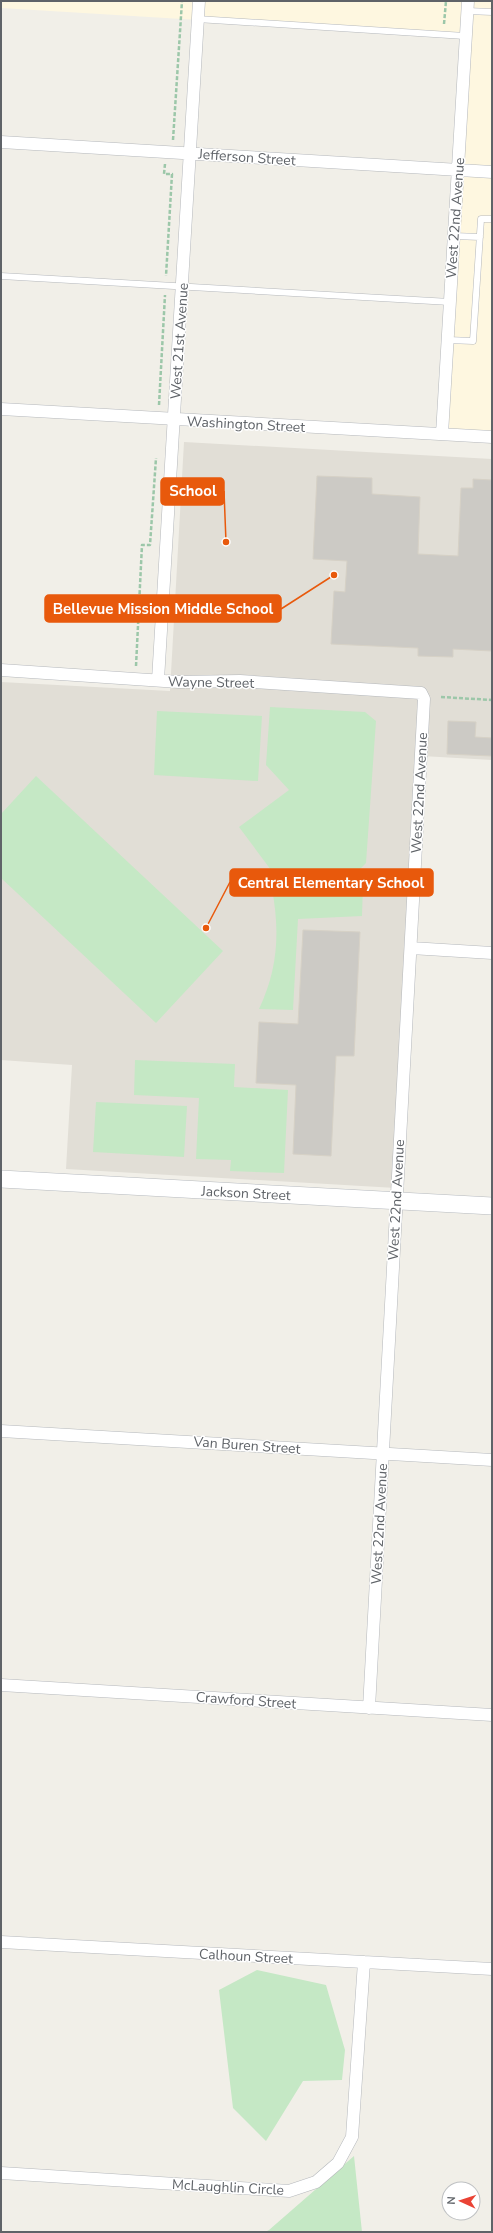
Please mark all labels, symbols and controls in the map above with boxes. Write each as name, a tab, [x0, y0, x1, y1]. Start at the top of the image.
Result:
street label: Jefferson Street	[197, 145, 296, 170]
street label: West 22nd Avenue	[442, 157, 469, 279]
street label: West 21st Avenue	[166, 282, 193, 400]
street label: Washington Street	[186, 412, 306, 437]
callout: School	[161, 478, 224, 505]
text: School	[169, 481, 217, 501]
callout: Bellevue Mission Middle School	[45, 595, 281, 622]
text: Bellevue Mission Middle School	[53, 599, 274, 619]
street label: Wayne Street	[168, 672, 254, 693]
street label: West 22nd Avenue	[407, 732, 432, 854]
callout: Central Elementary School	[230, 869, 433, 896]
text: Central Elementary School	[238, 873, 425, 893]
street label: West 22nd Avenue	[384, 1139, 409, 1261]
street label: Jackson Street	[200, 1182, 291, 1205]
street label: Van Buren Street	[192, 1432, 301, 1459]
street label: West 22nd Avenue	[367, 1463, 392, 1585]
street label: Crawford Street	[195, 1688, 297, 1713]
street label: Calhoun Street	[198, 1945, 294, 1968]
street label: McLaughlin Circle	[172, 2175, 284, 2200]
north arrow	[441, 2181, 481, 2221]
text: N	[444, 2196, 459, 2205]

